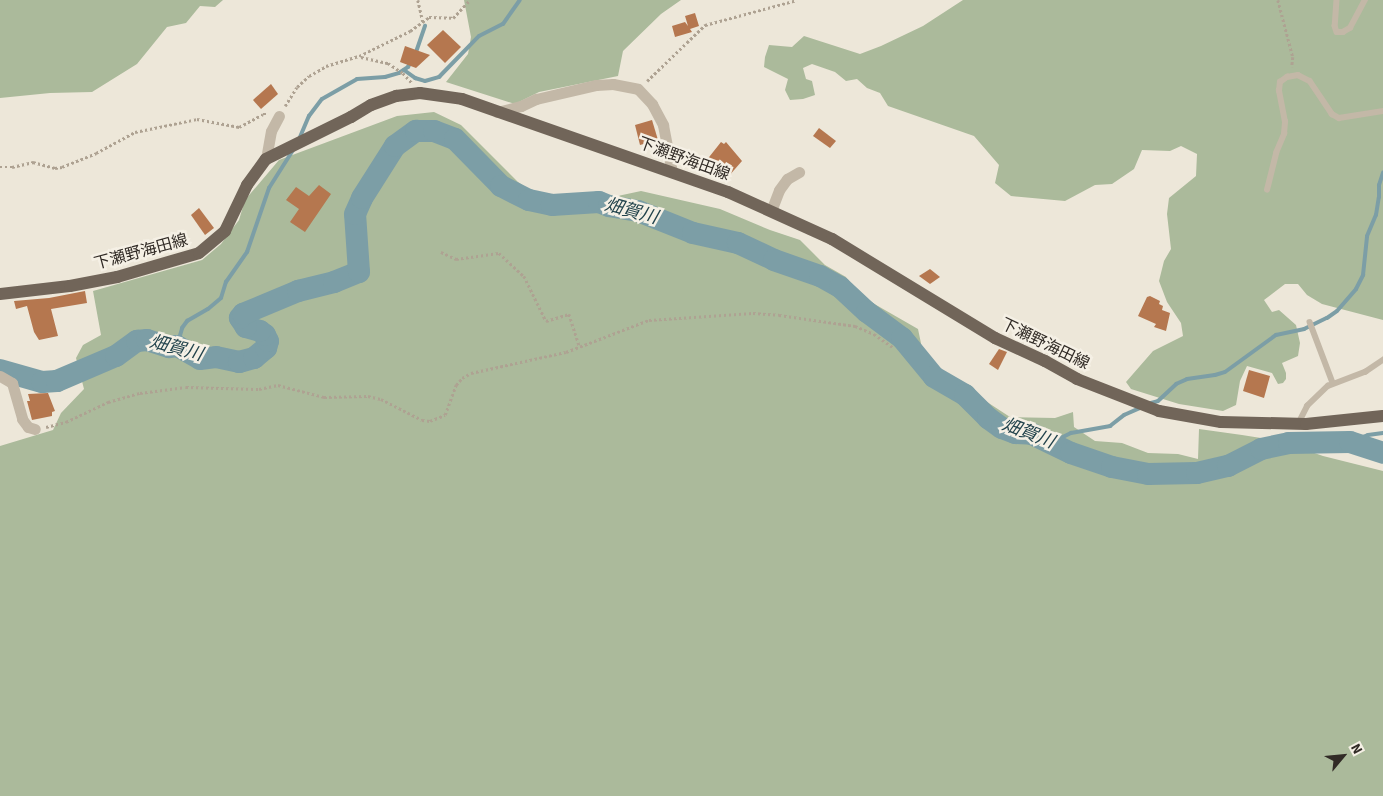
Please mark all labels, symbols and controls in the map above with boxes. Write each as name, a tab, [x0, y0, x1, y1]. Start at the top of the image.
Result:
street label: 下瀬野海田線	[636, 134, 732, 184]
water label: 畑賀川	[602, 195, 660, 229]
street label: 下瀬野海田線	[92, 230, 190, 274]
street label: 下瀬野海田線	[998, 314, 1092, 374]
water label: 畑賀川	[147, 332, 205, 366]
water label: 畑賀川	[999, 414, 1057, 454]
north arrow	[1318, 731, 1368, 781]
text: N	[1345, 740, 1367, 758]

